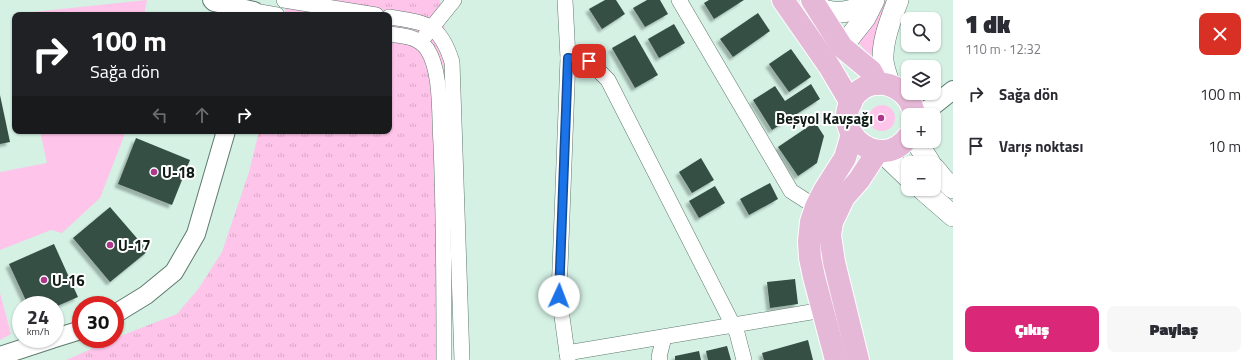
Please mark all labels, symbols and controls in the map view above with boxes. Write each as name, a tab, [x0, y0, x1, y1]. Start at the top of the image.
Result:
text: 1 dk	[965, 6, 1010, 42]
map controls	[901, 12, 941, 196]
button: search	[901, 12, 941, 52]
button: close	[1199, 13, 1241, 55]
text: 100 m	[90, 19, 167, 62]
icon: right	[24, 28, 76, 80]
text: 110 m · 12:32	[965, 39, 1041, 59]
pin	[572, 44, 606, 78]
icon: arrive	[578, 50, 600, 72]
text: Sağa dön	[90, 58, 160, 85]
button: layers	[901, 60, 941, 100]
icon: right	[965, 83, 987, 105]
text: Sağa dön	[999, 83, 1058, 106]
text: 100 m	[1200, 83, 1241, 106]
icon: left	[149, 104, 171, 126]
icon: ahead	[191, 104, 213, 126]
icon: right	[233, 104, 255, 126]
place label: Beşyol Kavşağı	[776, 107, 873, 130]
button: +	[901, 108, 941, 148]
marker: Beşyol Kavşağı	[876, 113, 886, 123]
icon: arrive	[965, 135, 987, 157]
text: Varış noktası	[999, 135, 1083, 158]
text: 10 m	[1208, 135, 1241, 158]
button: −	[901, 156, 941, 196]
place label: U-18	[162, 161, 195, 184]
marker: U-18	[149, 167, 159, 177]
place label: U-17	[118, 234, 151, 257]
marker: U-17	[105, 240, 115, 250]
place label: U-16	[52, 269, 85, 292]
marker: U-16	[39, 275, 49, 285]
position arrow	[538, 275, 580, 317]
speed limit sign: 30	[72, 296, 124, 348]
text: 24	[27, 301, 49, 332]
button: Çıkış	[965, 306, 1099, 352]
button: Paylaş	[1107, 306, 1241, 352]
text: km/h	[27, 324, 49, 339]

